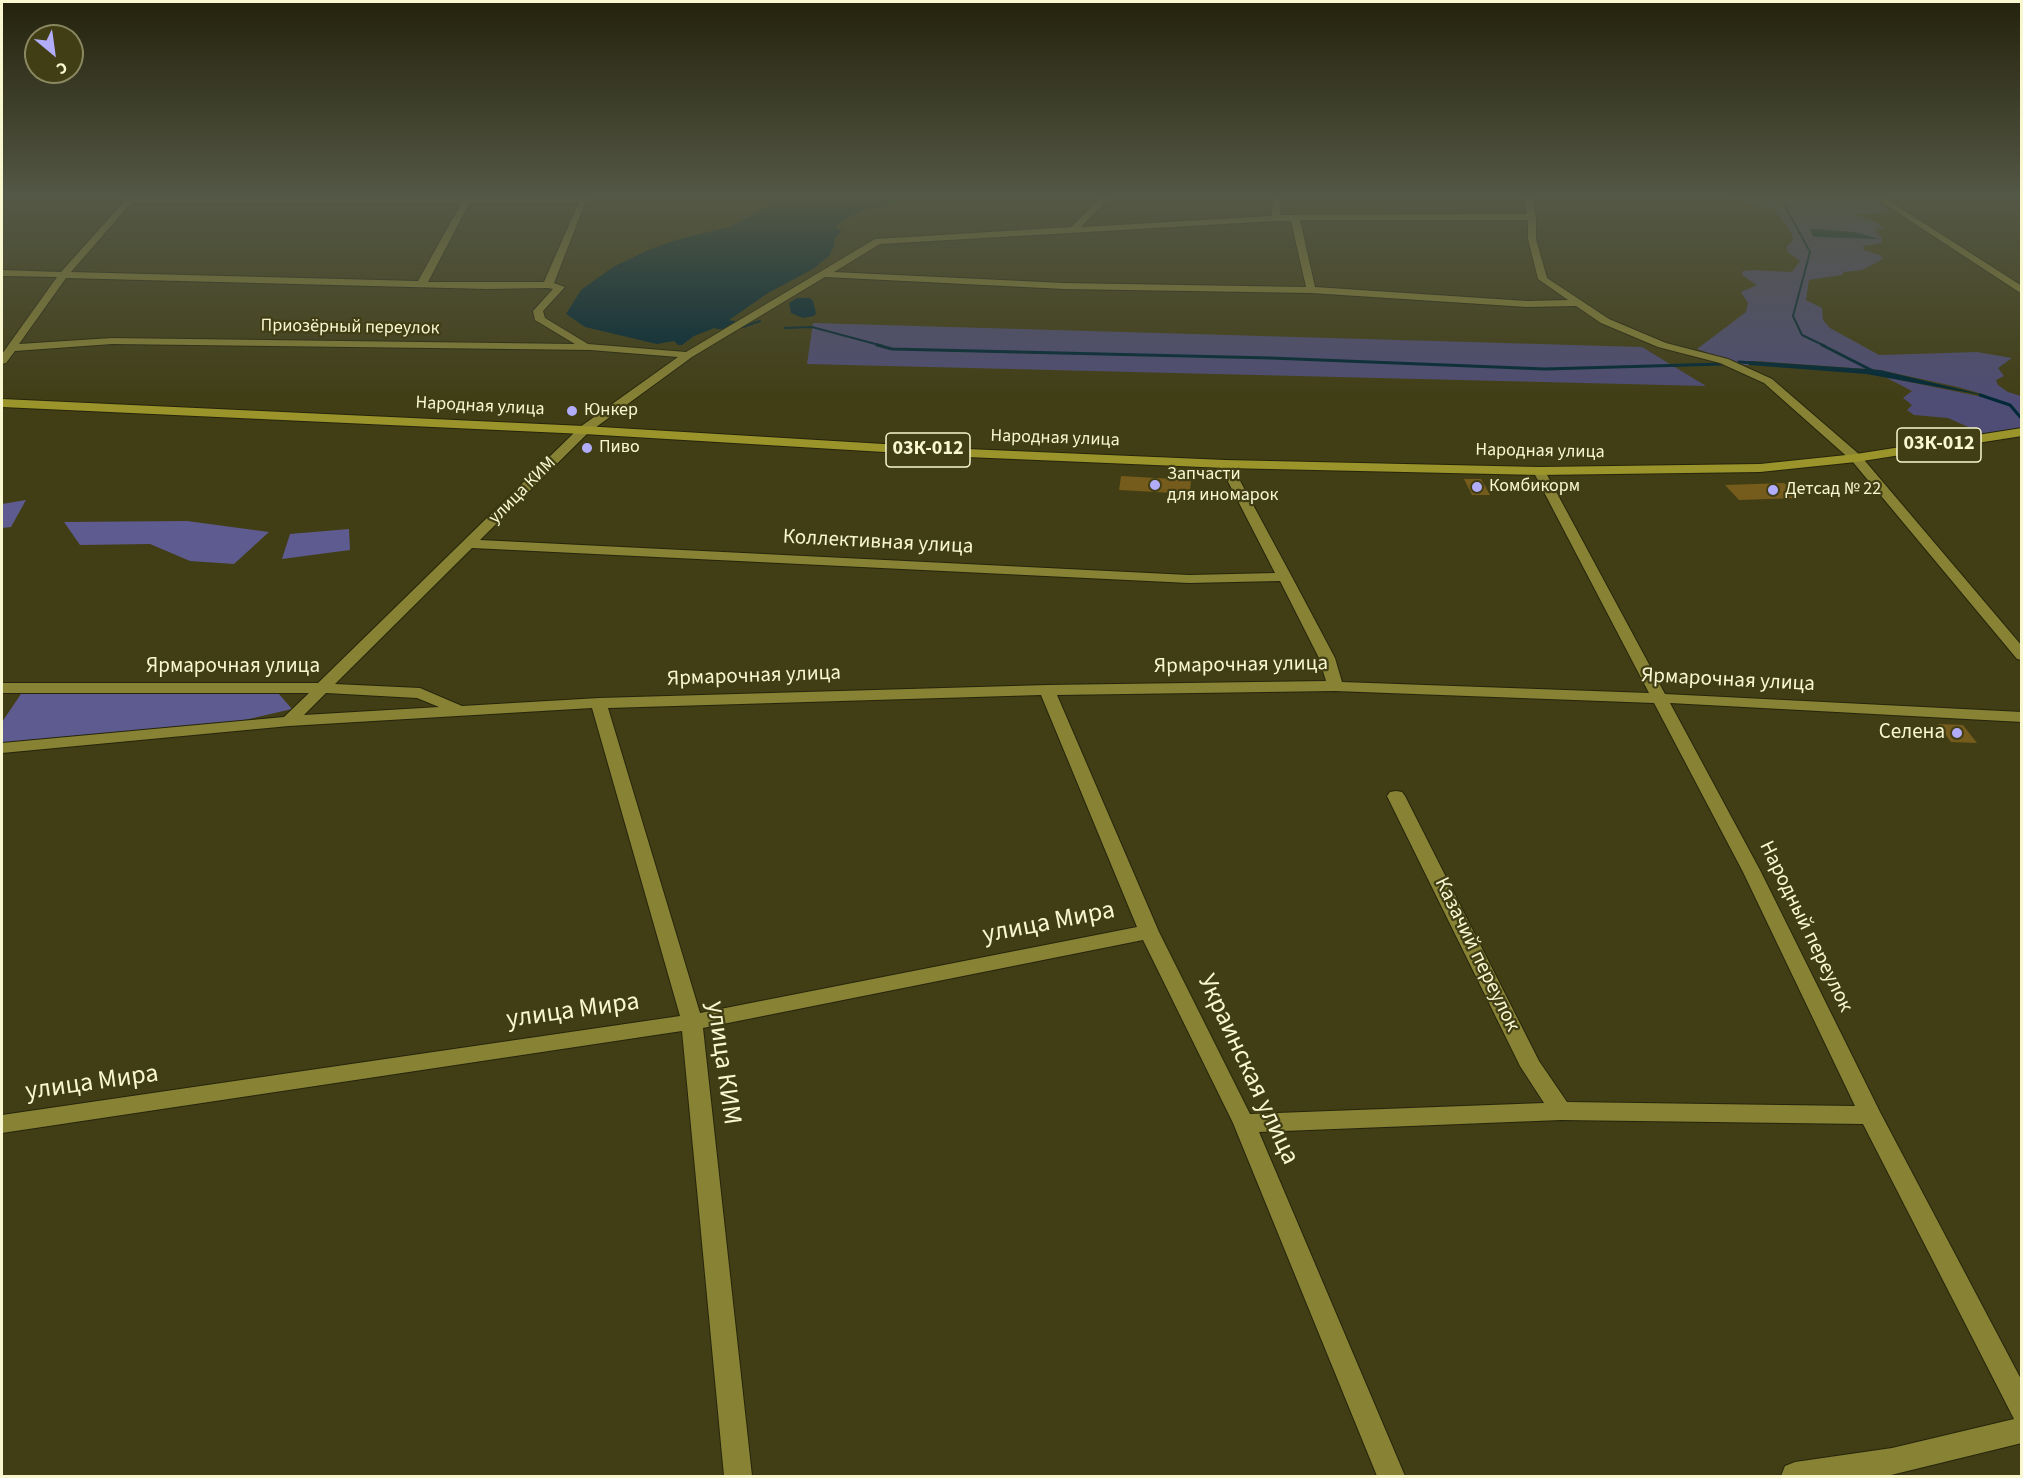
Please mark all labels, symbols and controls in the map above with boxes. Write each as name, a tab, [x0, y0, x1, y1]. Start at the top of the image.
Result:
north arrow	[24, 24, 84, 84]
text: С	[52, 56, 71, 80]
street label: Приозёрный переулок	[260, 316, 440, 340]
street label: Народная улица	[415, 393, 545, 421]
place label: Юнкер	[584, 400, 638, 422]
marker: Юнкер	[565, 404, 579, 418]
street label: Народная улица	[990, 426, 1120, 452]
road number: 03К-012	[1897, 428, 1981, 462]
road number: 03К-012	[886, 433, 970, 467]
place label: Пиво	[599, 437, 640, 459]
street label: Народная улица	[1475, 440, 1605, 464]
marker: Пиво	[580, 441, 594, 455]
street label: улица КИМ	[485, 453, 561, 529]
place label: Запчасти для иномарок	[1167, 464, 1278, 506]
place label: Комбикорм	[1489, 476, 1580, 498]
marker: Запчасти для иномарок	[1148, 478, 1162, 492]
place label: Детсад № 22	[1785, 479, 1881, 501]
marker: Комбикорм	[1470, 480, 1484, 494]
marker: Детсад № 22	[1766, 483, 1780, 497]
street label: Коллективная улица	[782, 525, 974, 561]
street label: Ярмарочная улица	[1154, 652, 1328, 680]
street label: Ярмарочная улица	[146, 654, 320, 680]
street label: Ярмарочная улица	[667, 661, 841, 693]
street label: Ярмарочная улица	[1640, 664, 1816, 698]
place label: Селена	[1879, 720, 1945, 746]
marker: Селена	[1950, 726, 1964, 740]
street label: Народный переулок	[1753, 837, 1857, 1017]
street label: Казачий переулок	[1428, 874, 1524, 1036]
street label: улица Мира	[980, 896, 1118, 952]
street label: Украинская улица	[1189, 970, 1305, 1170]
street label: улица Мира	[504, 987, 642, 1037]
street label: улица КИМ	[698, 999, 746, 1127]
street label: улица Мира	[23, 1059, 161, 1109]

